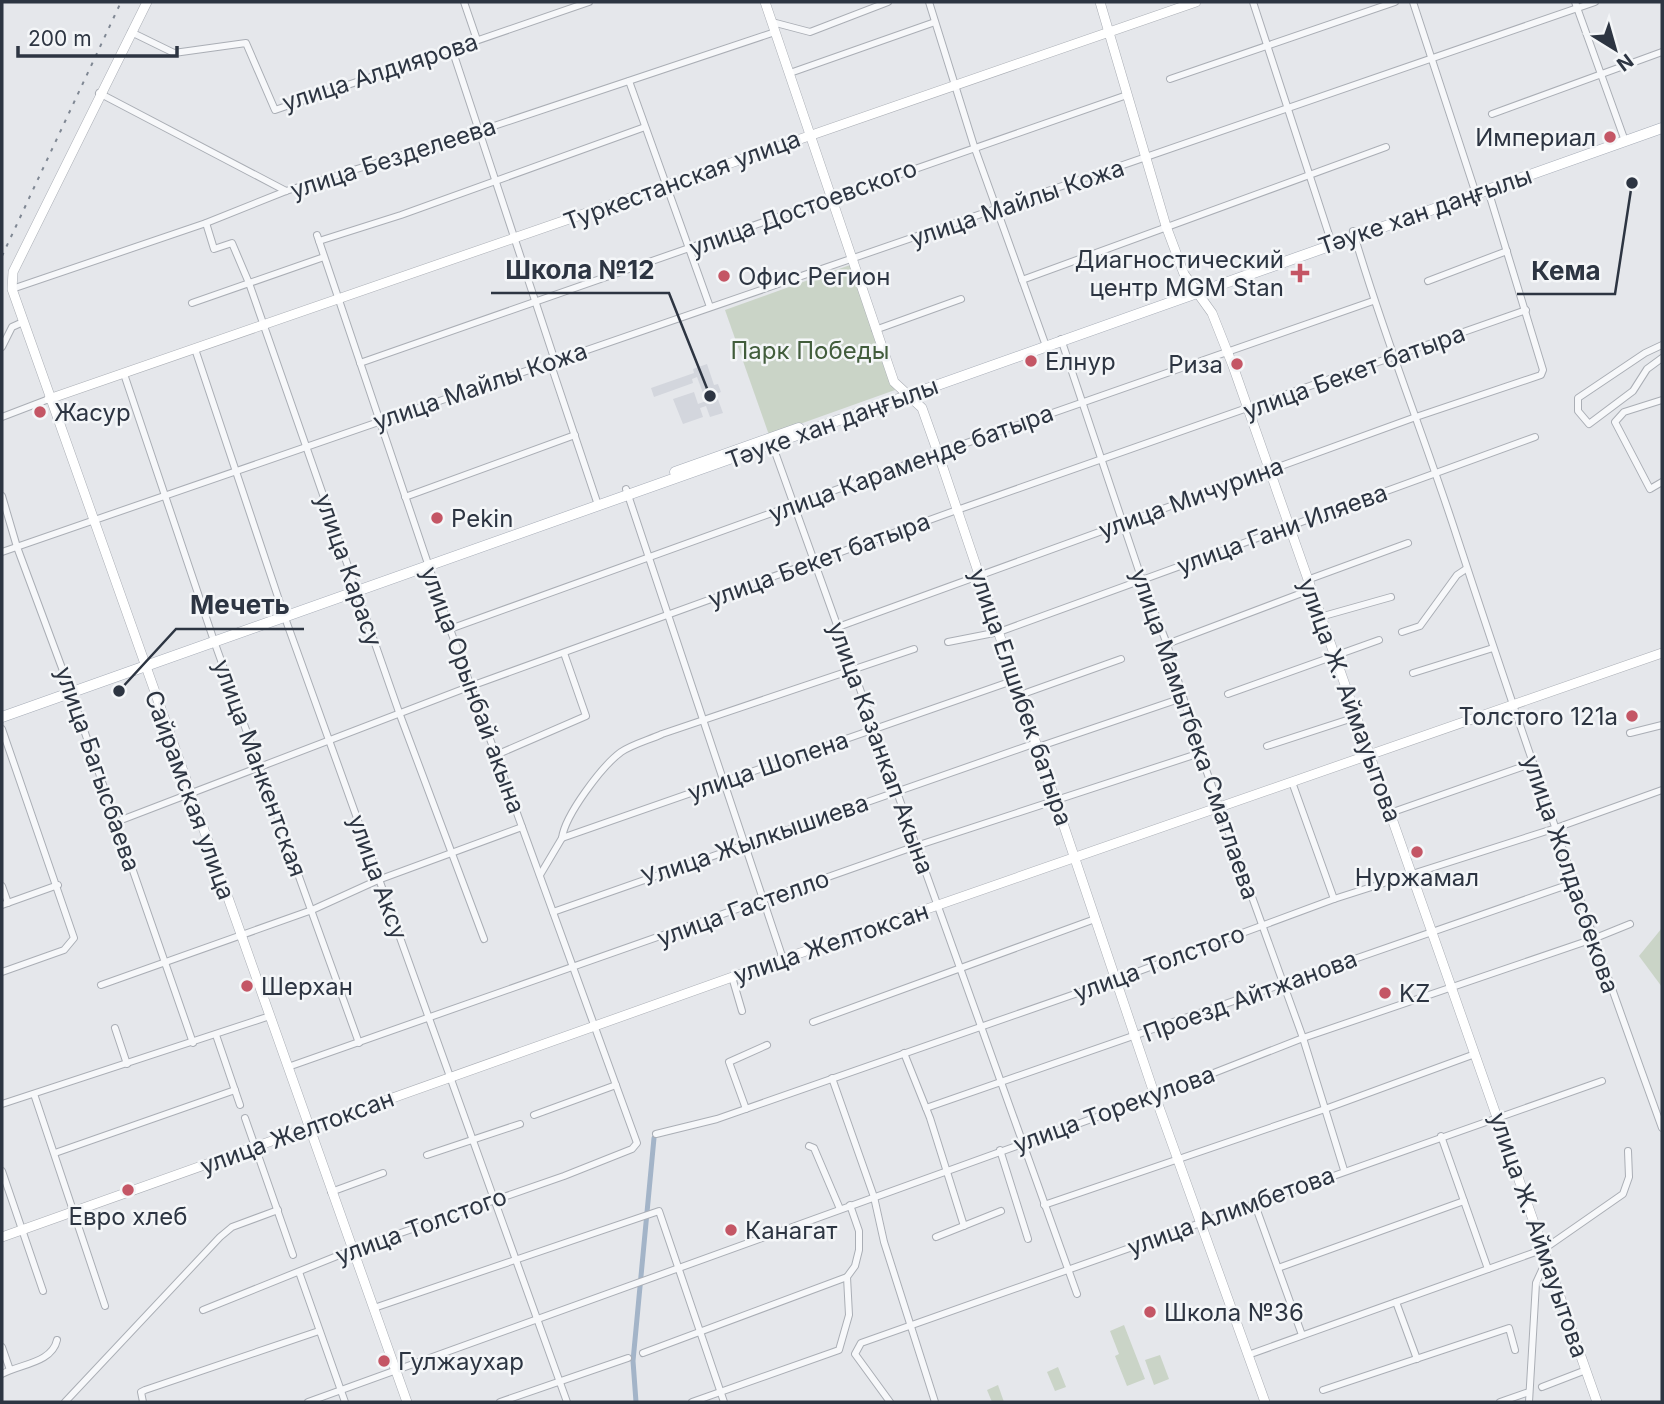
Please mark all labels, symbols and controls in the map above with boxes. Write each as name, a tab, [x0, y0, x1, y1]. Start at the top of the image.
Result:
scale bar	[18, 14, 177, 58]
north arrow	[1580, 14, 1650, 84]
text: 200 m	[28, 26, 92, 51]
street label: улица Алдиярова	[279, 27, 481, 117]
text: N	[1612, 49, 1638, 76]
street label: улица Безделеева	[287, 111, 499, 205]
place label: Империал	[1475, 123, 1596, 152]
street label: Туркестанская улица	[560, 124, 804, 236]
marker: Империал	[1602, 129, 1618, 145]
street label: улица Достоевского	[685, 153, 921, 263]
street label: улица Майлы Кожа	[906, 153, 1128, 253]
street label: Тәуке хан даңғылы	[1314, 161, 1536, 261]
place label: Диагностический центр MGM Stan	[1075, 245, 1284, 302]
callout: Школа №12	[491, 246, 669, 293]
callout: Кема	[1517, 247, 1615, 294]
text: Школа №12	[505, 254, 655, 285]
text: Кема	[1531, 255, 1601, 286]
place label: Офис Регион	[738, 262, 890, 291]
marker: Диагностический центр MGM Stan	[1290, 263, 1310, 283]
marker: Офис Регион	[716, 268, 732, 284]
street label: улица Бекет батыра	[1239, 318, 1469, 426]
street label: улица Майлы Кожа	[369, 336, 591, 436]
park label: Парк Победы	[731, 336, 889, 365]
place label: Елнур	[1045, 347, 1116, 376]
place label: Риза	[1168, 350, 1223, 379]
marker: Елнур	[1023, 353, 1039, 369]
marker: Риза	[1229, 356, 1245, 372]
street label: Тәуке хан даңғылы	[722, 371, 942, 475]
place label: Жасур	[54, 398, 131, 427]
street label: улица Караменде батыра	[765, 398, 1057, 528]
marker: Жасур	[32, 404, 48, 420]
street label: улица Мичурина	[1095, 451, 1287, 545]
street label: улица Гани Иляева	[1173, 477, 1391, 581]
street label: улица Карасу	[309, 490, 389, 650]
place label: Pekin	[451, 504, 513, 533]
street label: улица Бекет батыра	[704, 506, 934, 614]
marker: Pekin	[429, 510, 445, 526]
street label: улица Орынбай акына	[415, 563, 531, 817]
street label: улица Елшибек батыра	[963, 564, 1079, 830]
street label: улица Мамытбека Сматлаева	[1125, 565, 1265, 903]
street label: улица Ж. Аймауытова	[1292, 574, 1408, 826]
callout: Мечеть	[176, 582, 304, 629]
text: Мечеть	[190, 589, 290, 620]
street label: улица Казанкап Акына	[822, 618, 940, 878]
street label: улица Манкентская	[207, 655, 313, 881]
street label: улица Багысбаева	[49, 663, 147, 875]
street label: Сайрамская улица	[139, 686, 241, 904]
place label: Толстого 121а	[1458, 702, 1618, 731]
marker: Толстого 121а	[1624, 708, 1640, 724]
street label: улица Шопена	[684, 725, 852, 807]
street label: улица Жолдасбекова	[1517, 751, 1625, 997]
street label: Улица Жылкышиева	[638, 788, 872, 892]
street label: улица Аксу	[342, 811, 414, 943]
marker: Нуржамал	[1409, 844, 1425, 860]
street label: улица Гастелло	[653, 863, 833, 953]
place label: Нуржамал	[1355, 863, 1479, 892]
street label: улица Желтоксан	[730, 896, 932, 990]
street label: улица Толстого	[1069, 919, 1249, 1007]
street label: Проезд Айтжанова	[1139, 944, 1361, 1048]
place label: Шерхан	[261, 972, 353, 1001]
marker: Шерхан	[239, 978, 255, 994]
place label: KZ	[1399, 979, 1430, 1008]
marker: KZ	[1377, 985, 1393, 1001]
street label: улица Торекулова	[1009, 1059, 1219, 1159]
street label: улица Желтоксан	[196, 1083, 398, 1181]
street label: улица Ж. Аймауытова	[1483, 1109, 1595, 1361]
street label: улица Алимбетова	[1123, 1160, 1339, 1262]
marker: Евро хлеб	[120, 1182, 136, 1198]
street label: улица Толстого	[331, 1182, 511, 1270]
place label: Евро хлеб	[69, 1202, 187, 1231]
place label: Канагат	[745, 1216, 837, 1245]
marker: Канагат	[723, 1222, 739, 1238]
place label: Школа №36	[1164, 1298, 1304, 1327]
marker: Школа №36	[1142, 1304, 1158, 1320]
place label: Гулжаухар	[398, 1347, 524, 1376]
marker: Гулжаухар	[376, 1353, 392, 1369]

